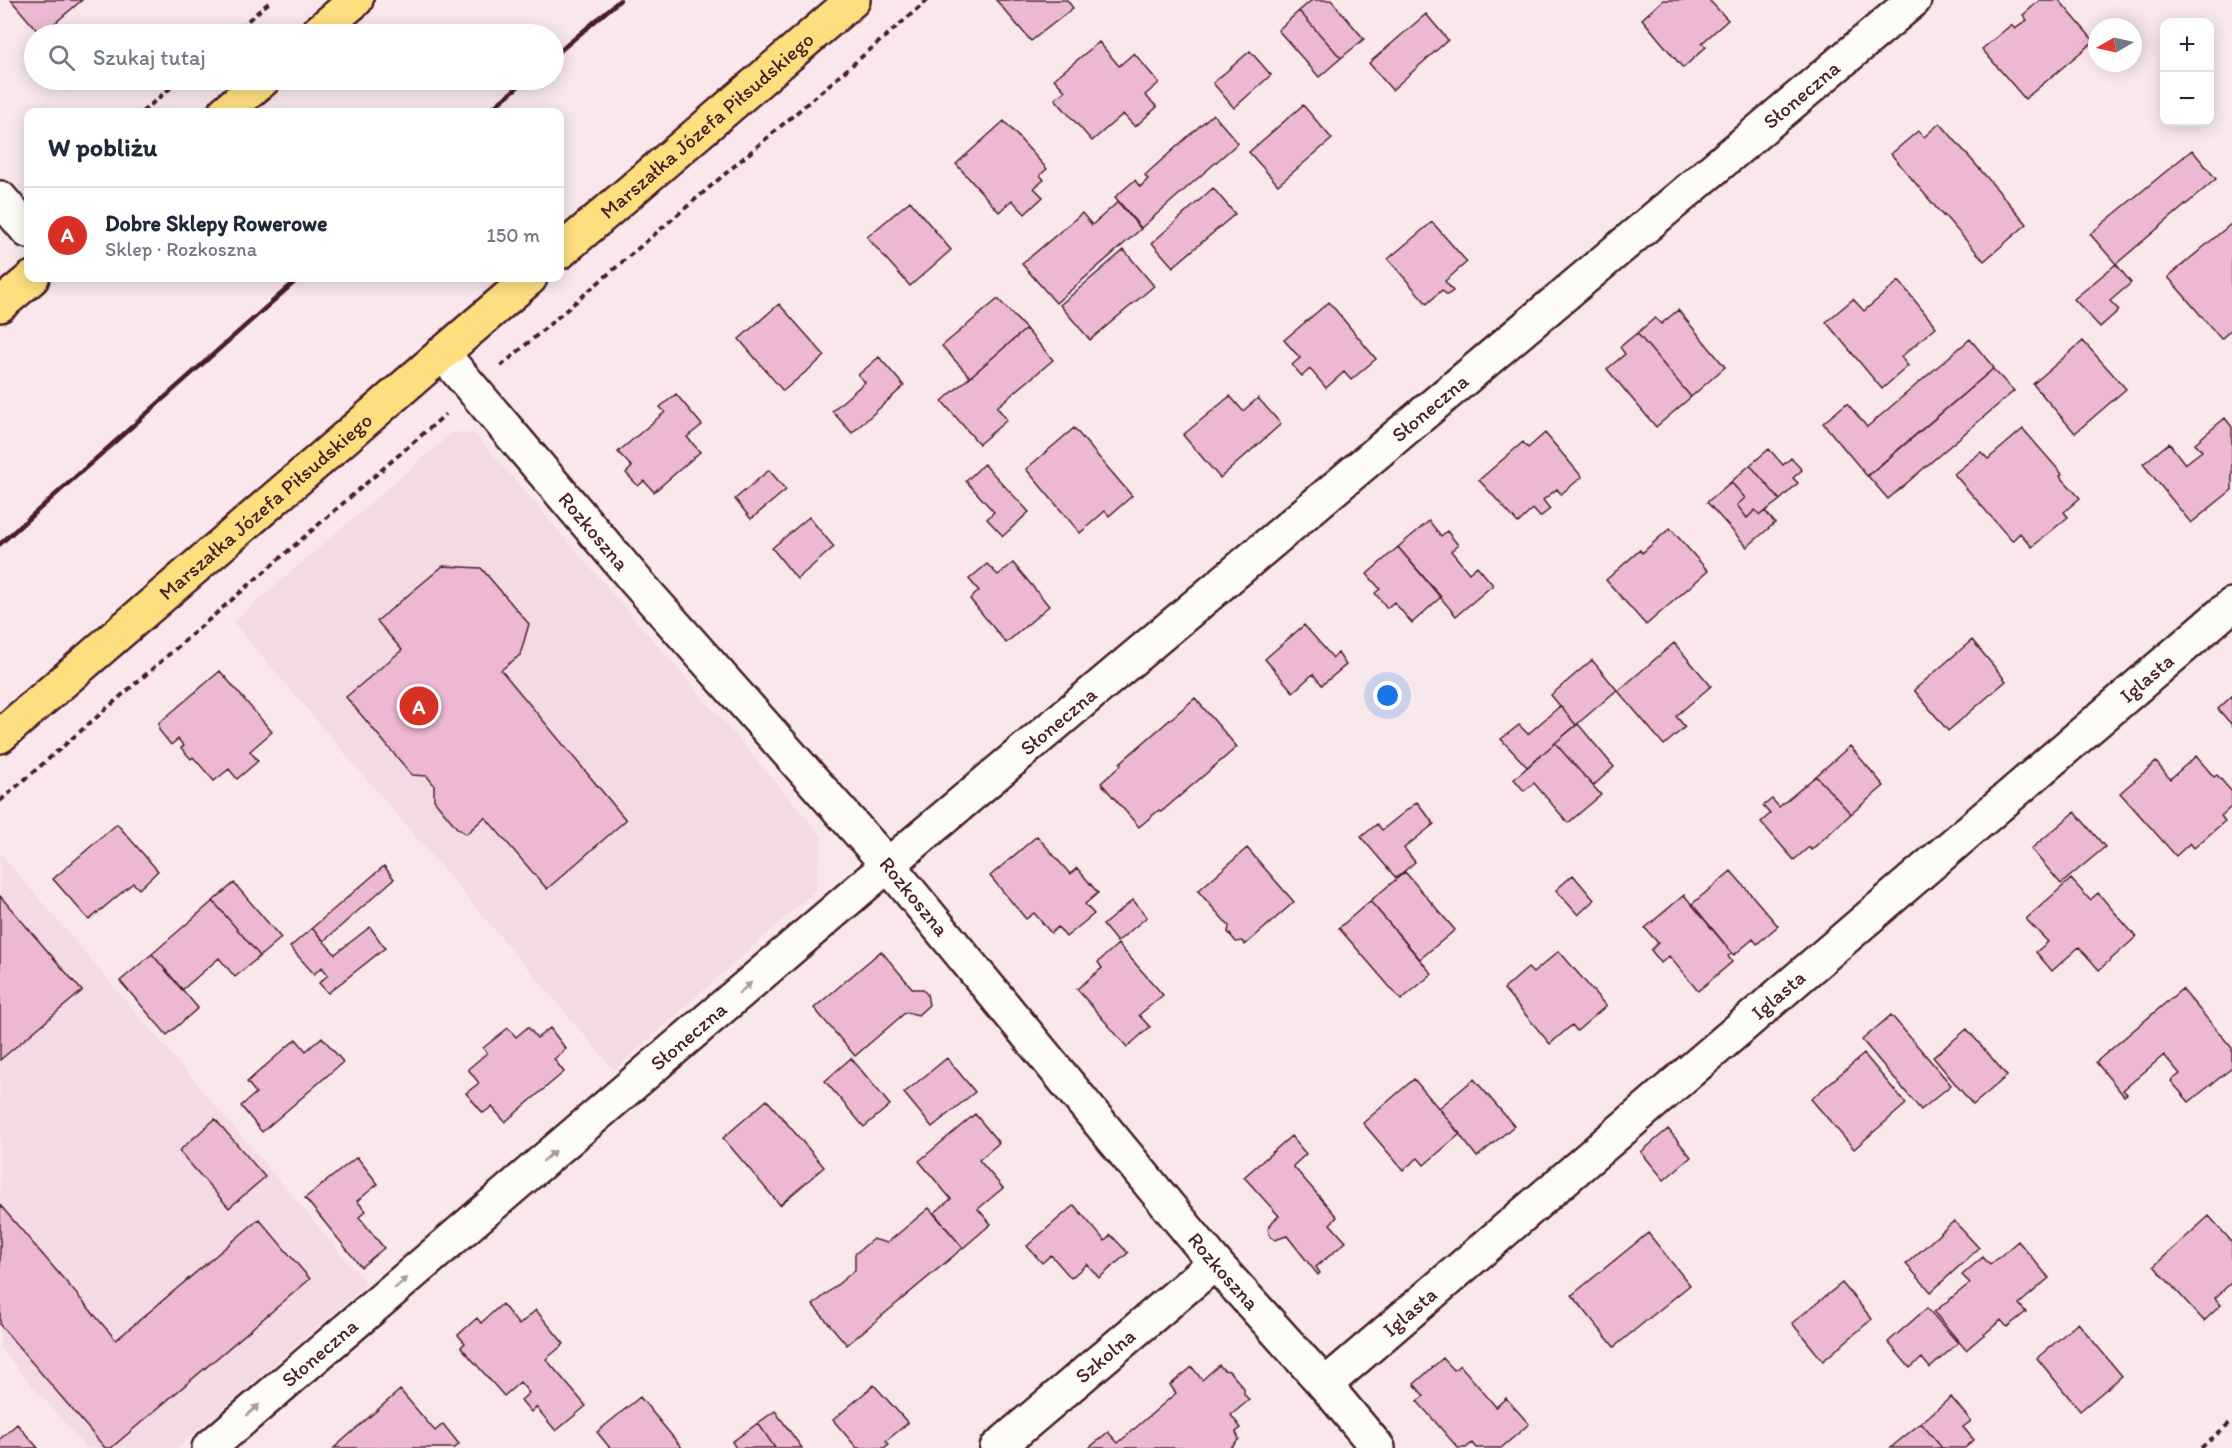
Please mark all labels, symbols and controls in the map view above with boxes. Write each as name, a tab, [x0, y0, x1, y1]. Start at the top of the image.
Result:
north arrow	[2088, 18, 2142, 72]
map controls	[2160, 18, 2214, 126]
button: +	[2160, 18, 2214, 72]
search box	[24, 24, 564, 90]
street label: Marszałka Józefa Piłsudskiego	[595, 26, 819, 224]
icon: search	[45, 41, 78, 74]
text: Szukaj tutaj	[93, 44, 206, 71]
street label: Słoneczna	[1758, 55, 1845, 134]
button: −	[2160, 72, 2214, 126]
text: W pobliżu	[48, 131, 157, 163]
text: Dobre Sklepy Rowerowe	[105, 210, 328, 237]
text: A	[61, 223, 74, 247]
text: 150 m	[487, 223, 540, 247]
text: Sklep · Rozkoszna	[105, 237, 257, 261]
street label: Słoneczna	[1386, 368, 1473, 447]
street label: Marszałka Józefa Piłsudskiego	[153, 407, 377, 605]
street label: Rozkoszna	[553, 486, 634, 576]
street label: Iglasta	[2114, 648, 2179, 708]
street label: Słoneczna	[1015, 681, 1102, 760]
your location	[1373, 681, 1402, 710]
pin: A	[400, 684, 438, 728]
street label: Rozkoszna	[874, 851, 954, 941]
street label: Iglasta	[1746, 965, 1810, 1025]
one-way arrow	[737, 981, 753, 994]
street label: Słoneczna	[645, 996, 731, 1076]
one-way arrow	[541, 1150, 556, 1163]
street label: Rozkoszna	[1183, 1227, 1265, 1315]
one-way arrow	[393, 1277, 408, 1290]
street label: Iglasta	[1377, 1282, 1442, 1342]
street label: Słoneczna	[276, 1313, 363, 1392]
street label: Szkolna	[1070, 1323, 1140, 1388]
one-way arrow	[245, 1404, 260, 1417]

